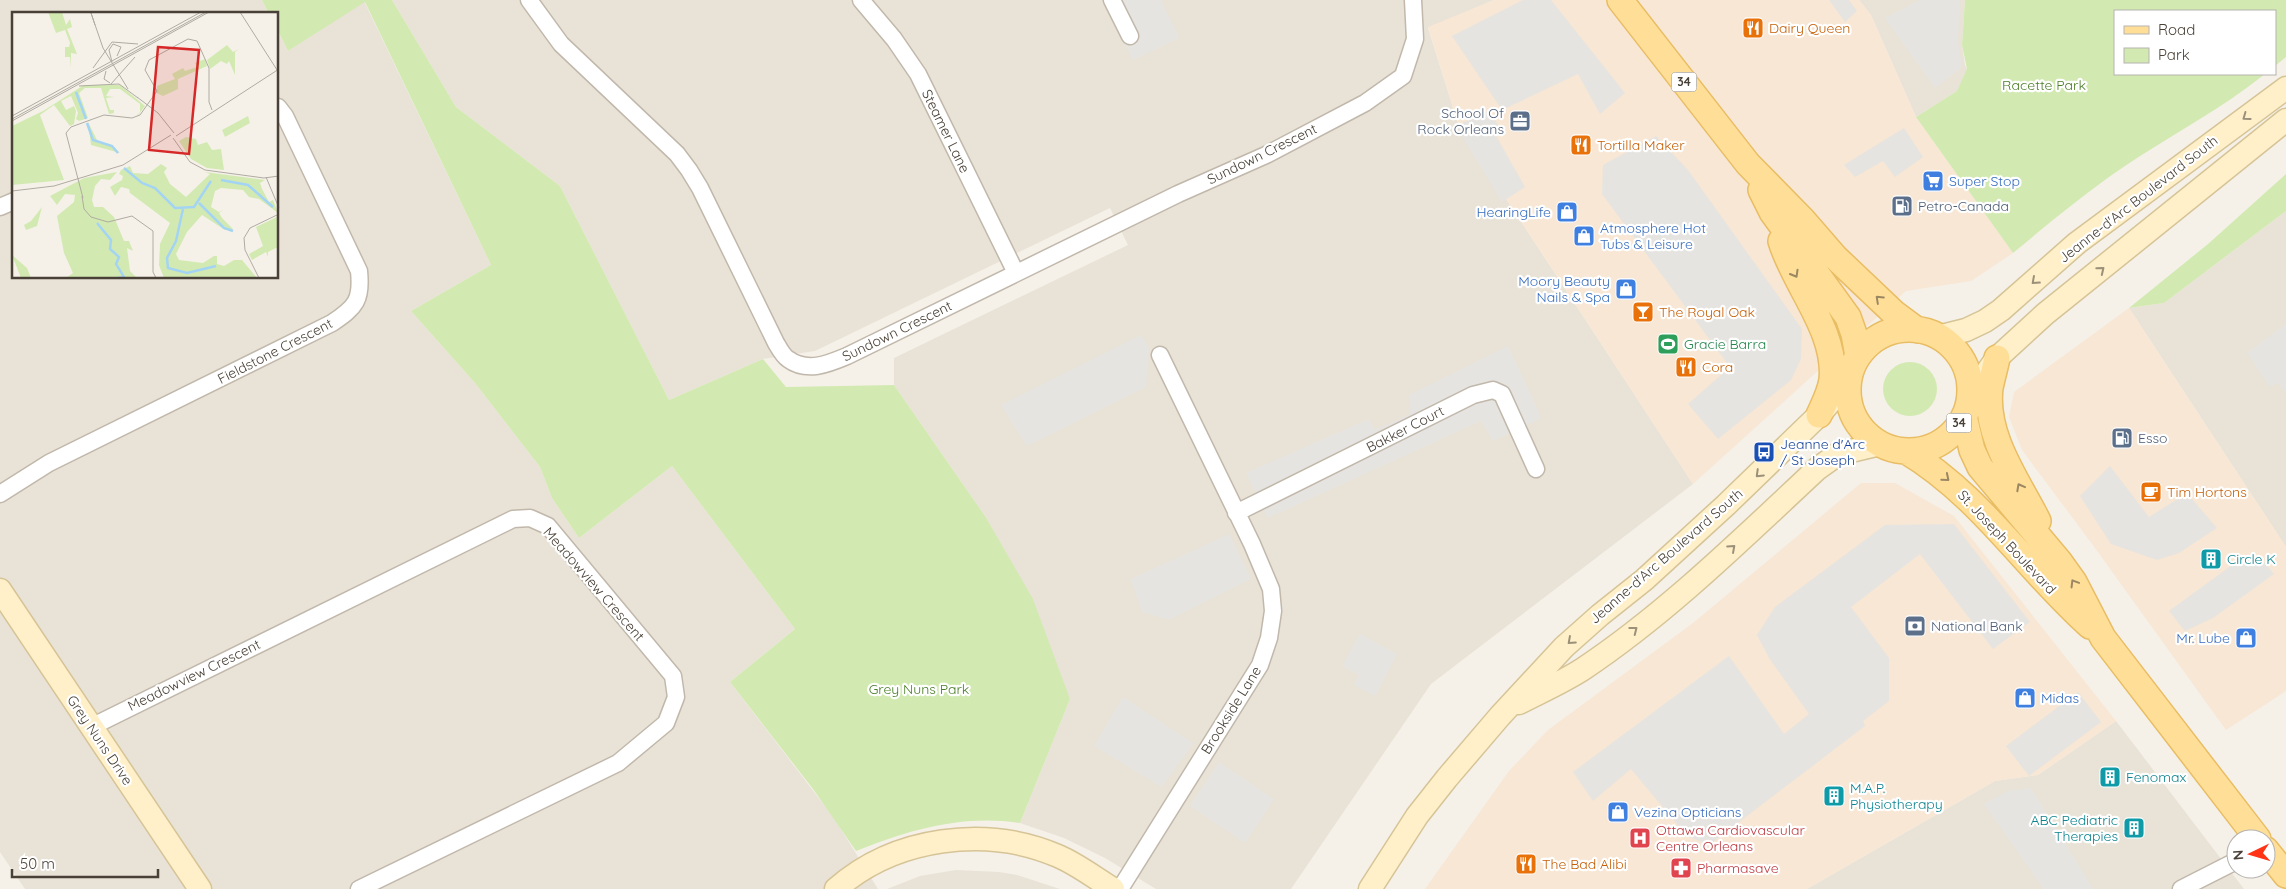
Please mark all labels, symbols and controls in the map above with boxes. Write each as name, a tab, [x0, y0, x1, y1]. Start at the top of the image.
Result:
legend	[2114, 10, 2276, 75]
inset map	[12, 12, 279, 279]
restaurant icon: Dairy Queen	[1741, 16, 1765, 40]
place label: Dairy Queen	[1769, 19, 1850, 37]
text: Road	[2158, 20, 2195, 39]
text: Park	[2158, 45, 2190, 64]
road number: 34	[1672, 72, 1696, 91]
park label: Racette Park	[2002, 76, 2086, 94]
street label: Steamer Lane	[918, 86, 974, 176]
place label: School Of Rock Orleans	[1417, 104, 1504, 138]
office icon: School Of Rock Orleans	[1508, 109, 1532, 133]
one-way arrow	[2243, 111, 2252, 120]
street label: Sundown Crescent	[1204, 119, 1320, 188]
street label: Jeanne-d'Arc Boulevard South	[2055, 131, 2221, 267]
restaurant icon: Tortilla Maker	[1569, 133, 1593, 157]
place label: Tortilla Maker	[1597, 136, 1685, 154]
supermarket icon: Super Stop	[1921, 169, 1945, 193]
place label: Super Stop	[1949, 172, 2020, 190]
fuel station icon: Petro-Canada	[1890, 194, 1914, 218]
place label: Petro-Canada	[1918, 197, 2009, 215]
shop icon: HearingLife	[1555, 200, 1579, 224]
place label: HearingLife	[1476, 203, 1551, 221]
place label: Atmosphere Hot Tubs & Leisure	[1600, 219, 1706, 253]
shop icon: Atmosphere Hot Tubs & Leisure	[1572, 224, 1596, 248]
one-way arrow	[2095, 266, 2104, 275]
one-way arrow	[1788, 269, 1798, 278]
place label: Moory Beauty Nails & Spa	[1518, 272, 1610, 306]
one-way arrow	[2032, 275, 2041, 284]
shop icon: Moory Beauty Nails & Spa	[1614, 277, 1638, 301]
street label: Sundown Crescent	[839, 296, 955, 365]
one-way arrow	[1876, 296, 1885, 305]
bar icon: The Royal Oak	[1631, 300, 1655, 324]
place label: The Royal Oak	[1659, 303, 1755, 321]
street label: Fieldstone Crescent	[215, 314, 336, 388]
sports icon: Gracie Barra	[1656, 332, 1680, 356]
place label: Gracie Barra	[1684, 335, 1766, 353]
restaurant icon: Cora	[1674, 355, 1698, 379]
place label: Cora	[1702, 358, 1733, 376]
street label: Bakker Court	[1363, 402, 1447, 456]
road number: 34	[1946, 413, 1972, 432]
fuel station icon: Esso	[2110, 426, 2134, 450]
place label: Esso	[2138, 429, 2168, 447]
place label: Jeanne d'Arc / St Joseph	[1780, 435, 1865, 469]
bus stop icon: Jeanne d'Arc / St Joseph	[1752, 440, 1776, 464]
one-way arrow	[1755, 468, 1764, 477]
one-way arrow	[1941, 473, 1950, 482]
cafe icon: Tim Hortons	[2139, 480, 2163, 504]
one-way arrow	[2017, 483, 2027, 492]
place label: Tim Hortons	[2167, 483, 2247, 501]
street label: Jeanne-d'Arc Boulevard South	[1586, 485, 1746, 627]
street label: St. Joseph Boulevard	[1954, 486, 2060, 598]
street label: Meadowview Crescent	[540, 523, 649, 645]
one-way arrow	[1727, 545, 1736, 554]
building icon: Circle K	[2199, 547, 2223, 571]
place label: Circle K	[2227, 550, 2276, 568]
one-way arrow	[2070, 580, 2080, 589]
bank icon: National Bank	[1903, 614, 1927, 638]
place label: National Bank	[1931, 617, 2023, 635]
shop icon: Mr. Lube	[2234, 626, 2258, 650]
one-way arrow	[1629, 627, 1638, 636]
place label: Mr. Lube	[2176, 629, 2230, 647]
street label: Meadowview Crescent	[125, 635, 264, 715]
one-way arrow	[1567, 635, 1576, 644]
street label: Brookside Lane	[1197, 663, 1265, 757]
park label: Grey Nuns Park	[869, 680, 969, 698]
shop icon: Midas	[2013, 686, 2037, 710]
place label: Midas	[2041, 689, 2079, 707]
street label: Grey Nuns Drive	[63, 692, 137, 789]
building icon: Fenomax	[2098, 765, 2122, 789]
place label: Fenomax	[2126, 768, 2186, 786]
place label: M.A.P. Physiotherapy	[1850, 779, 1943, 813]
building icon: M.A.P. Physiotherapy	[1822, 784, 1846, 808]
shop icon: Vezina Opticians	[1606, 800, 1630, 824]
place label: Vezina Opticians	[1634, 803, 1741, 821]
place label: ABC Pediatric Therapies	[2030, 811, 2118, 845]
building icon: ABC Pediatric Therapies	[2122, 816, 2146, 840]
place label: Ottawa Cardiovascular Centre Orleans	[1656, 821, 1805, 855]
hospital icon: Ottawa Cardiovascular Centre Orleans	[1628, 826, 1652, 850]
north arrow	[2226, 829, 2276, 879]
scale bar	[12, 846, 159, 878]
text: N	[2229, 849, 2247, 861]
restaurant icon: The Bad Alibi	[1514, 852, 1538, 876]
text: 50 m	[20, 854, 55, 873]
place label: The Bad Alibi	[1542, 855, 1627, 873]
pharmacy icon: Pharmasave	[1669, 856, 1693, 880]
place label: Pharmasave	[1697, 859, 1779, 877]

